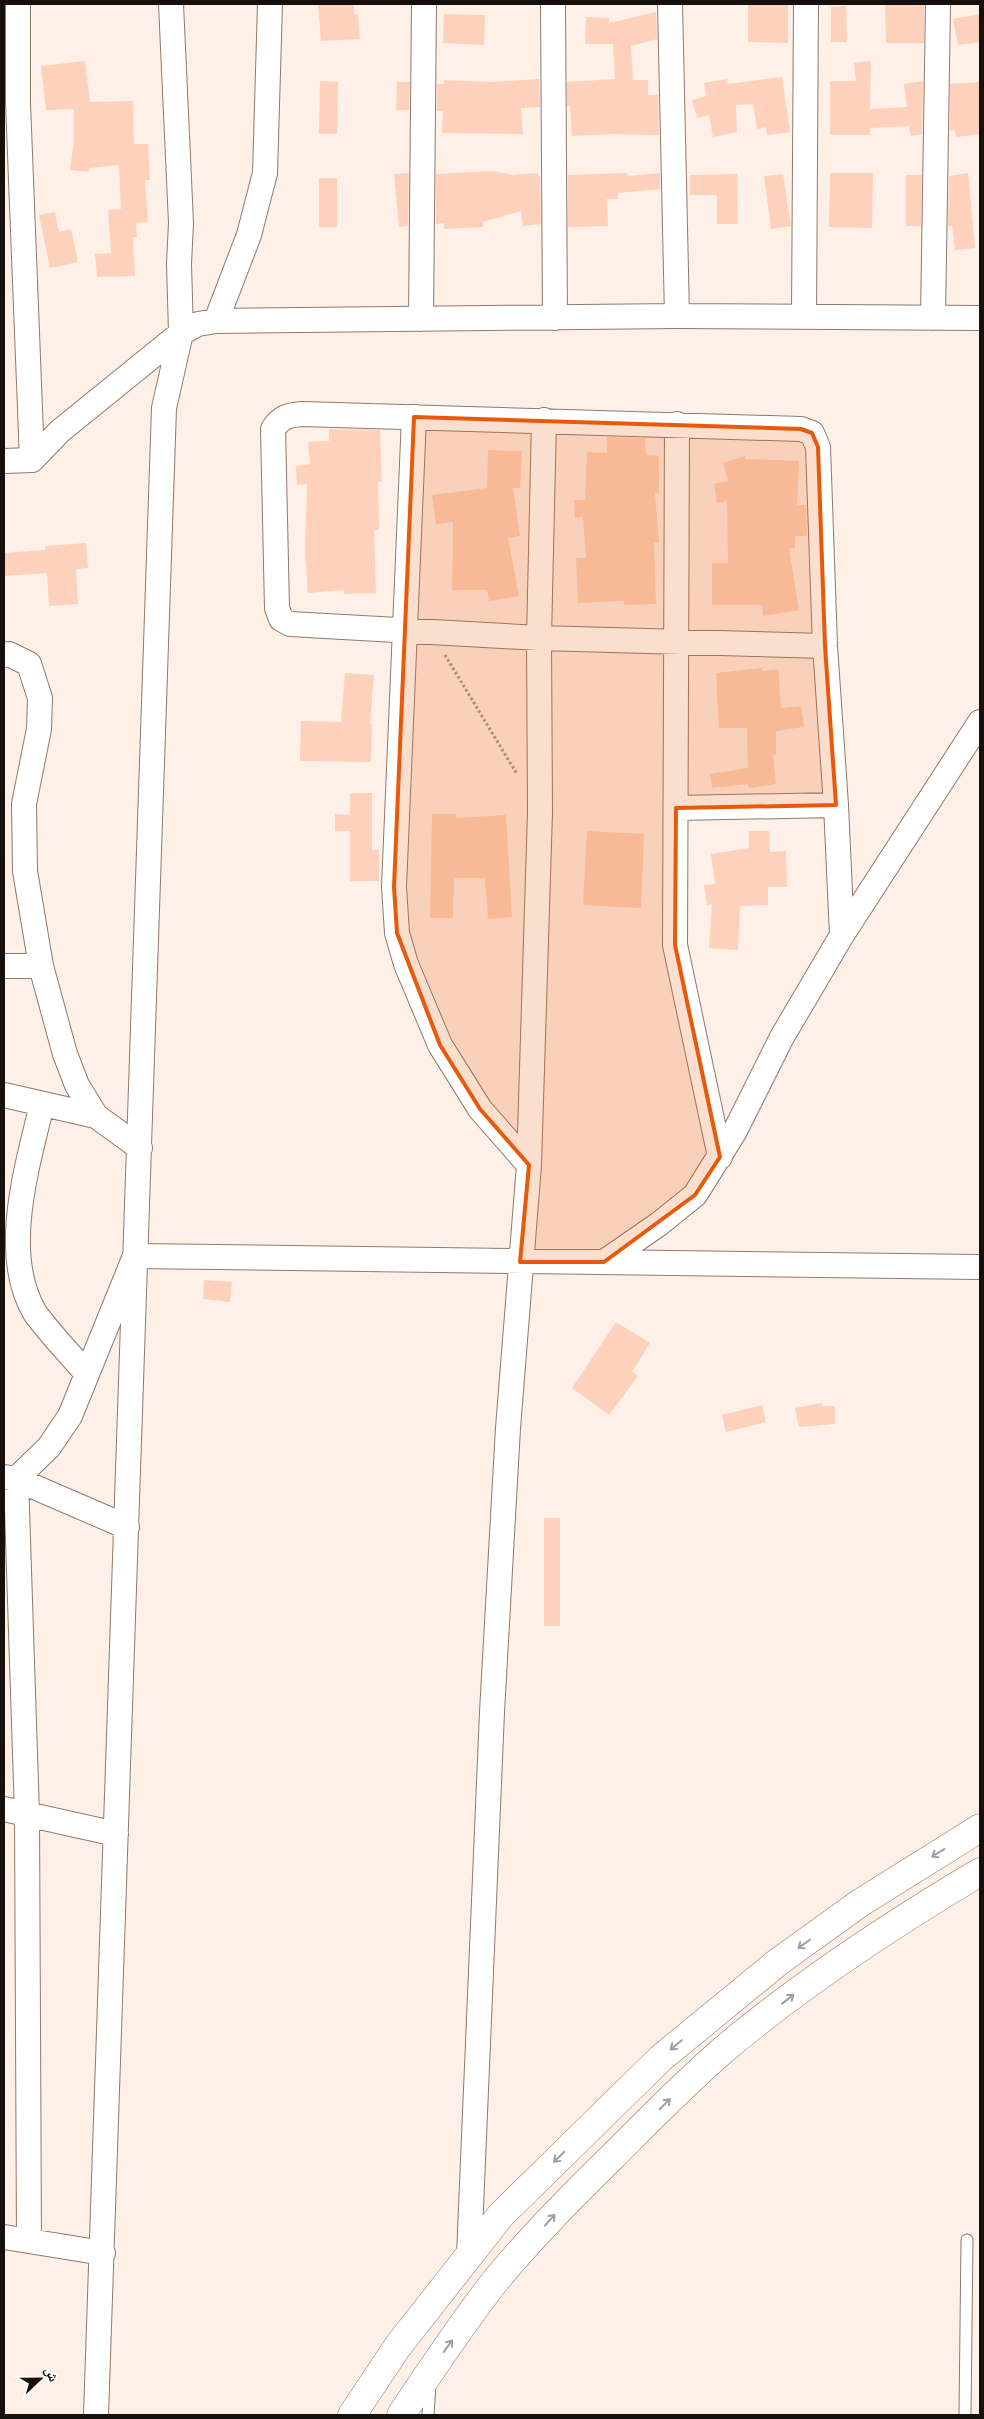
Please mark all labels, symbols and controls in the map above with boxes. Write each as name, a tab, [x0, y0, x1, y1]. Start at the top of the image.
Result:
one-way arrow	[932, 1849, 946, 1859]
one-way arrow	[797, 1939, 811, 1949]
one-way arrow	[781, 1994, 794, 2005]
one-way arrow	[670, 2039, 683, 2050]
one-way arrow	[658, 2098, 671, 2110]
one-way arrow	[553, 2151, 565, 2163]
one-way arrow	[544, 2213, 556, 2226]
one-way arrow	[443, 2340, 454, 2353]
north arrow	[15, 2354, 65, 2404]
text: ش	[41, 2364, 62, 2385]

